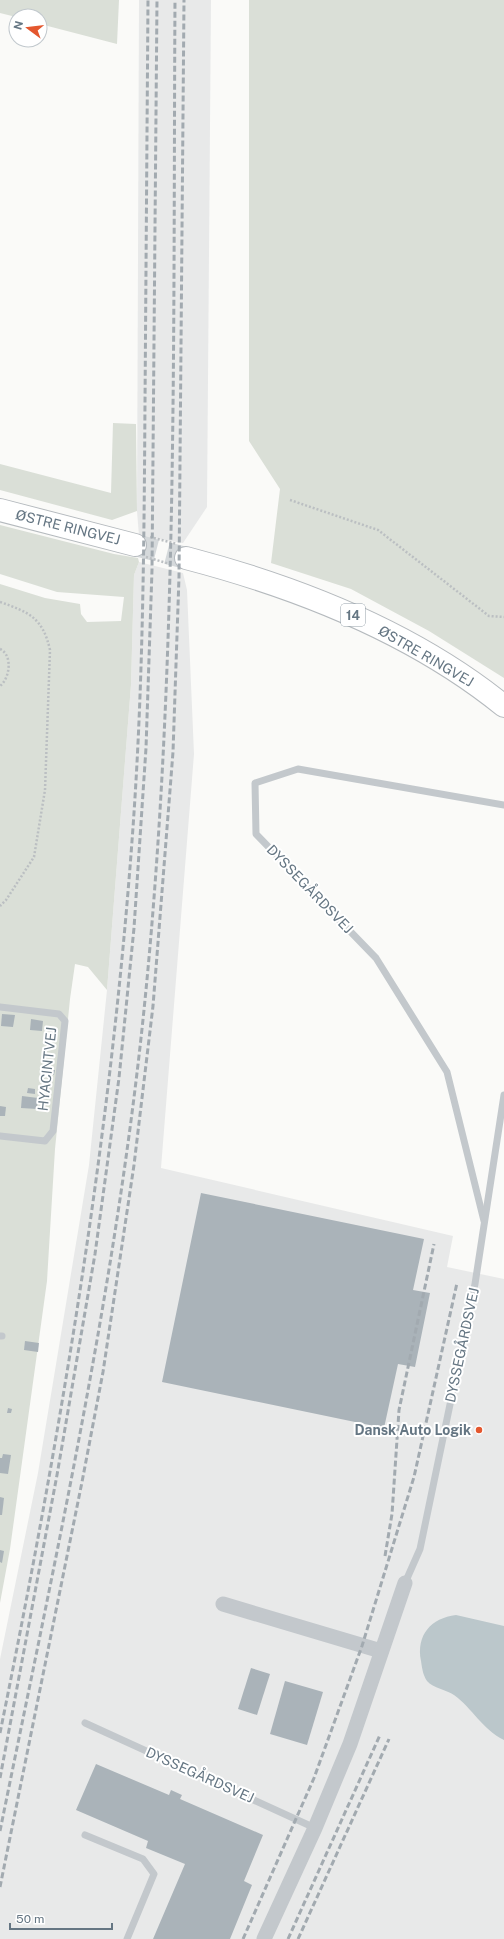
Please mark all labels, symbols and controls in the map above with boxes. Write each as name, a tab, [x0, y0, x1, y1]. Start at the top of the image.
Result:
north arrow	[8, 8, 48, 48]
text: N	[11, 20, 25, 31]
street label: ØSTRE RINGVEJ	[14, 506, 122, 548]
road number: 14	[341, 604, 365, 626]
street label: ØSTRE RINGVEJ	[376, 622, 476, 690]
street label: DYSSEGÅRDSVEJ	[264, 840, 358, 937]
street label: HYACINTVEJ	[35, 1026, 59, 1112]
street label: DYSSEGÅRDSVEJ	[440, 1286, 482, 1404]
place label: Dansk Auto Logik	[354, 1422, 471, 1438]
marker: Dansk Auto Logik	[474, 1425, 484, 1435]
street label: DYSSEGÅRDSVEJ	[143, 1742, 257, 1806]
scale bar	[10, 1905, 112, 1931]
text: 50 m	[16, 1912, 44, 1926]

